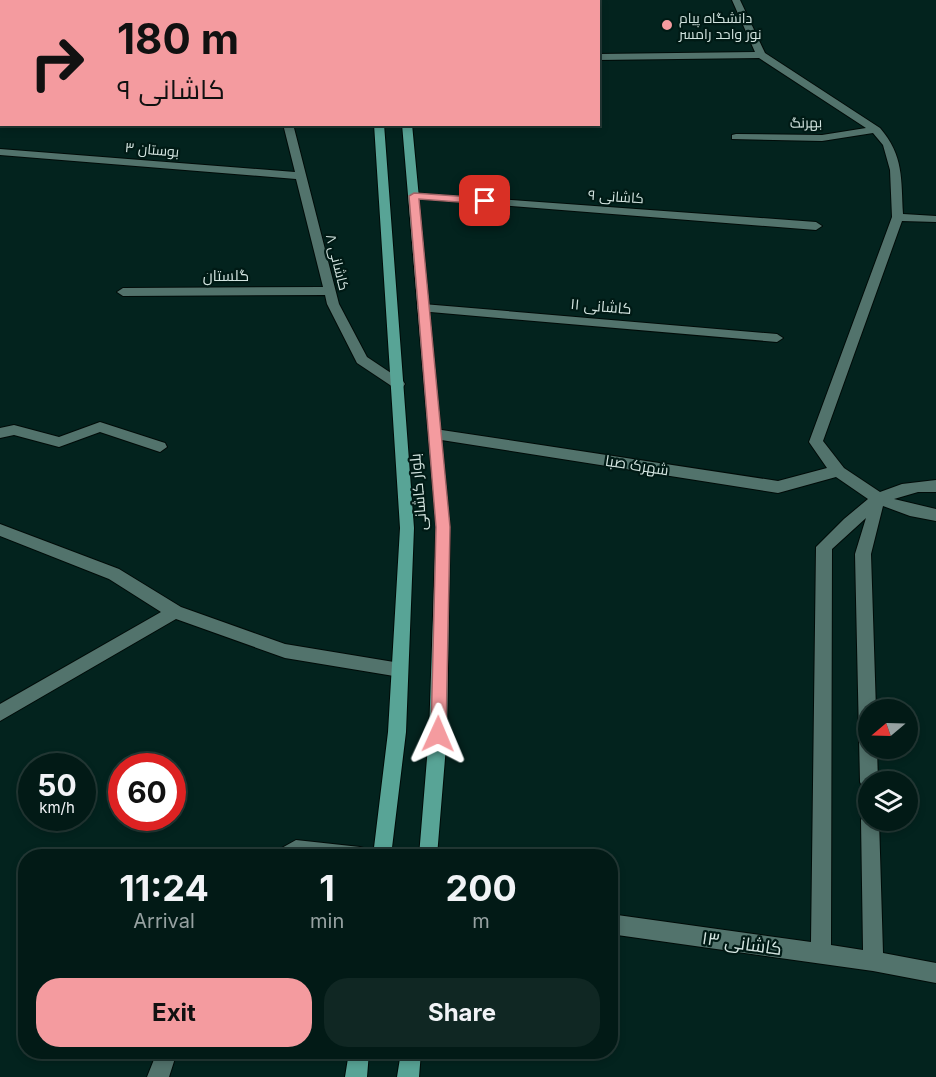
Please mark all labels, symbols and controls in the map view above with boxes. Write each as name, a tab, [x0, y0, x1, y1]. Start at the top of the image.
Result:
place label: دانشگاه پیام نور واحد رامسر	[678, 9, 761, 42]
text: 180 m	[117, 13, 239, 64]
marker: دانشگاه پیام نور واحد رامسر	[660, 18, 674, 32]
icon: right	[18, 24, 96, 102]
text: کاشانی ۹	[117, 73, 225, 106]
street label: بهرنگ	[790, 113, 822, 131]
street label: بوستان ۳	[124, 138, 180, 160]
pin	[459, 175, 510, 226]
icon: arrive	[468, 184, 501, 217]
street label: کاشانی ۹	[588, 186, 644, 206]
street label: کاشانی ۸	[323, 232, 353, 292]
street label: گلستان	[203, 266, 249, 286]
street label: کاشانی ۱۱	[569, 294, 632, 319]
street label: شهرک صبا	[604, 451, 670, 480]
street label: بلوار کاشانی	[405, 453, 432, 531]
north arrow	[858, 699, 918, 759]
map controls	[858, 699, 918, 831]
position arrow	[406, 702, 470, 766]
speed limit sign: 60	[108, 753, 186, 831]
text: 50	[37, 767, 77, 803]
button: layers	[858, 771, 918, 831]
text: km/h	[39, 798, 75, 817]
text: 11:24	[119, 866, 209, 910]
text: 1	[319, 866, 335, 910]
text: 200	[445, 866, 517, 910]
text: Arrival	[133, 909, 195, 933]
text: min	[310, 909, 344, 933]
text: m	[472, 909, 490, 933]
street label: کاشانی ۱۳	[701, 927, 783, 960]
button: Exit	[36, 978, 312, 1047]
button: Share	[324, 978, 600, 1047]

